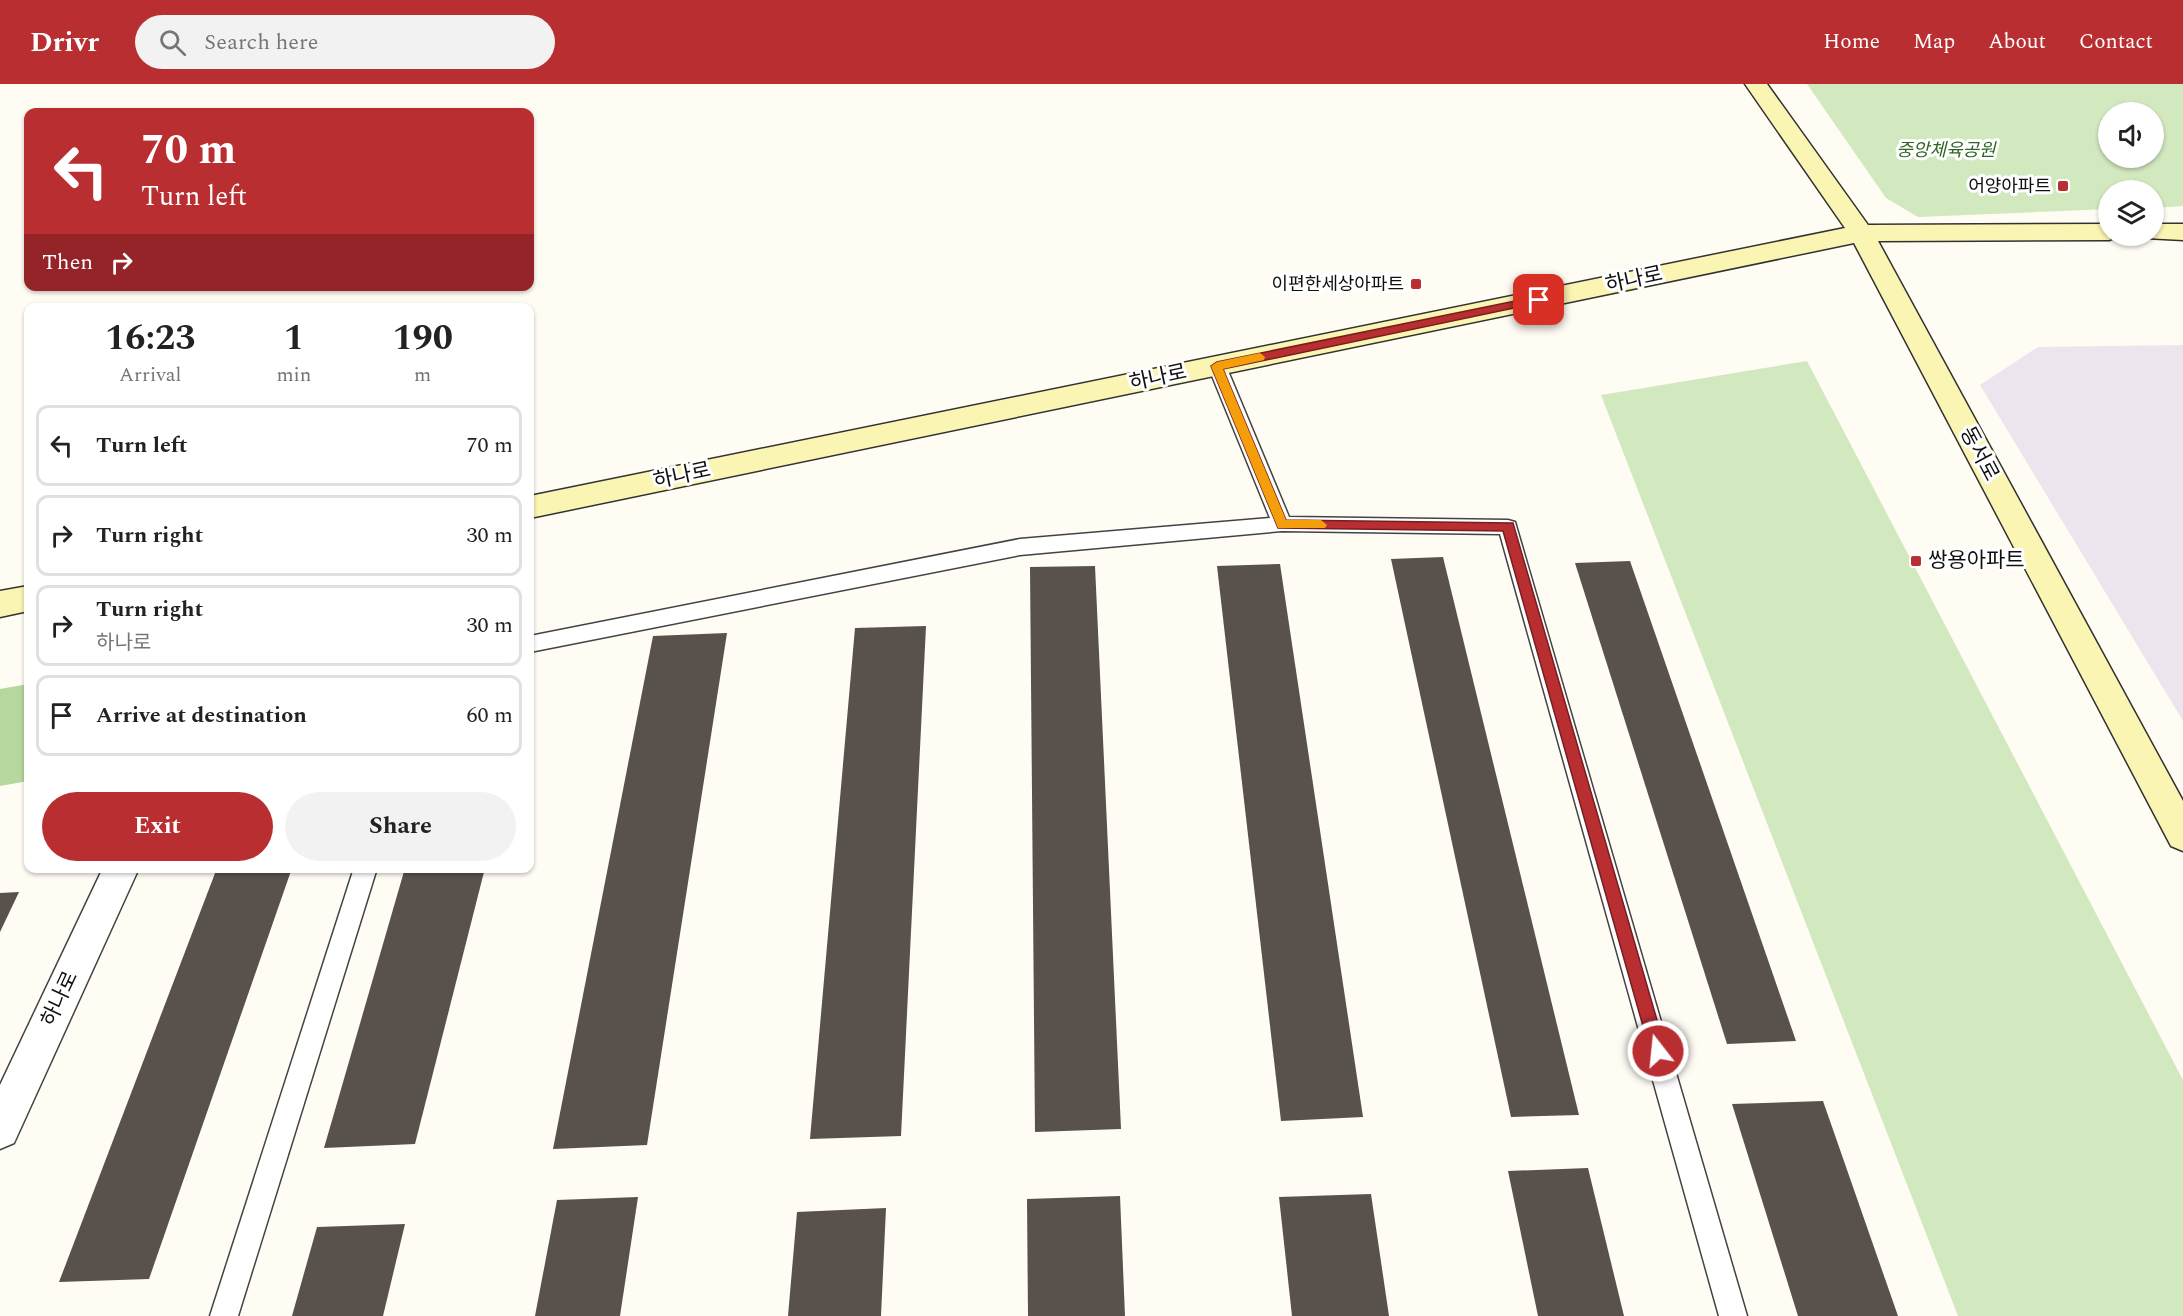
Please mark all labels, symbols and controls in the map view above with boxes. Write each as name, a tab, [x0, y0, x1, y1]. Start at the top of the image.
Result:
search box	[135, 15, 555, 69]
text: Drivr	[30, 21, 99, 64]
icon: search	[156, 26, 189, 59]
text: Search here	[204, 26, 318, 59]
text: Home	[1823, 26, 1880, 58]
text: Map	[1913, 26, 1955, 58]
text: About	[1988, 26, 2046, 58]
text: Contact	[2079, 26, 2153, 58]
map controls	[2098, 102, 2164, 246]
button: sound	[2098, 102, 2164, 168]
text: 70 m	[141, 119, 236, 182]
icon: left	[42, 132, 120, 210]
park label: 중앙체육공원	[1896, 137, 1997, 164]
place label: 어양아파트	[1968, 173, 2051, 200]
text: Turn left	[141, 176, 247, 218]
marker: 어양아파트	[2056, 179, 2070, 193]
button: layers	[2098, 180, 2164, 246]
text: Then	[42, 246, 93, 279]
icon: right	[105, 246, 138, 279]
street label: 하나로	[1602, 258, 1666, 302]
place label: 이편한세상아파트	[1272, 271, 1404, 298]
pin	[1513, 274, 1564, 325]
marker: 이편한세상아파트	[1409, 277, 1423, 291]
icon: arrive	[1522, 283, 1555, 316]
text: 16:23	[105, 311, 195, 366]
text: 1	[284, 311, 304, 366]
text: 190	[392, 311, 453, 366]
street label: 하나로	[1126, 356, 1190, 400]
text: Arrival	[119, 360, 181, 390]
text: min	[276, 360, 311, 390]
text: m	[414, 360, 431, 390]
street label: 동서로	[1951, 421, 2007, 487]
icon: left	[45, 429, 78, 462]
text: Turn left	[96, 429, 188, 462]
text: 70 m	[467, 429, 513, 462]
street label: 하나로	[650, 454, 714, 498]
icon: right	[45, 519, 78, 552]
text: Turn right	[96, 519, 203, 552]
text: 30 m	[467, 519, 513, 552]
place label: 쌍용아파트	[1928, 545, 2025, 577]
marker: 쌍용아파트	[1909, 554, 1923, 568]
text: Turn right	[96, 593, 203, 626]
icon: right	[45, 609, 78, 642]
text: 30 m	[467, 609, 513, 642]
text: 하나로	[96, 628, 151, 658]
icon: arrive	[45, 699, 78, 732]
text: Arrive at destination	[96, 699, 307, 732]
text: 60 m	[467, 699, 513, 732]
button: Exit	[42, 792, 273, 861]
button: Share	[285, 792, 516, 861]
street label: 하나로	[33, 966, 87, 1032]
position arrow	[1626, 1019, 1690, 1083]

